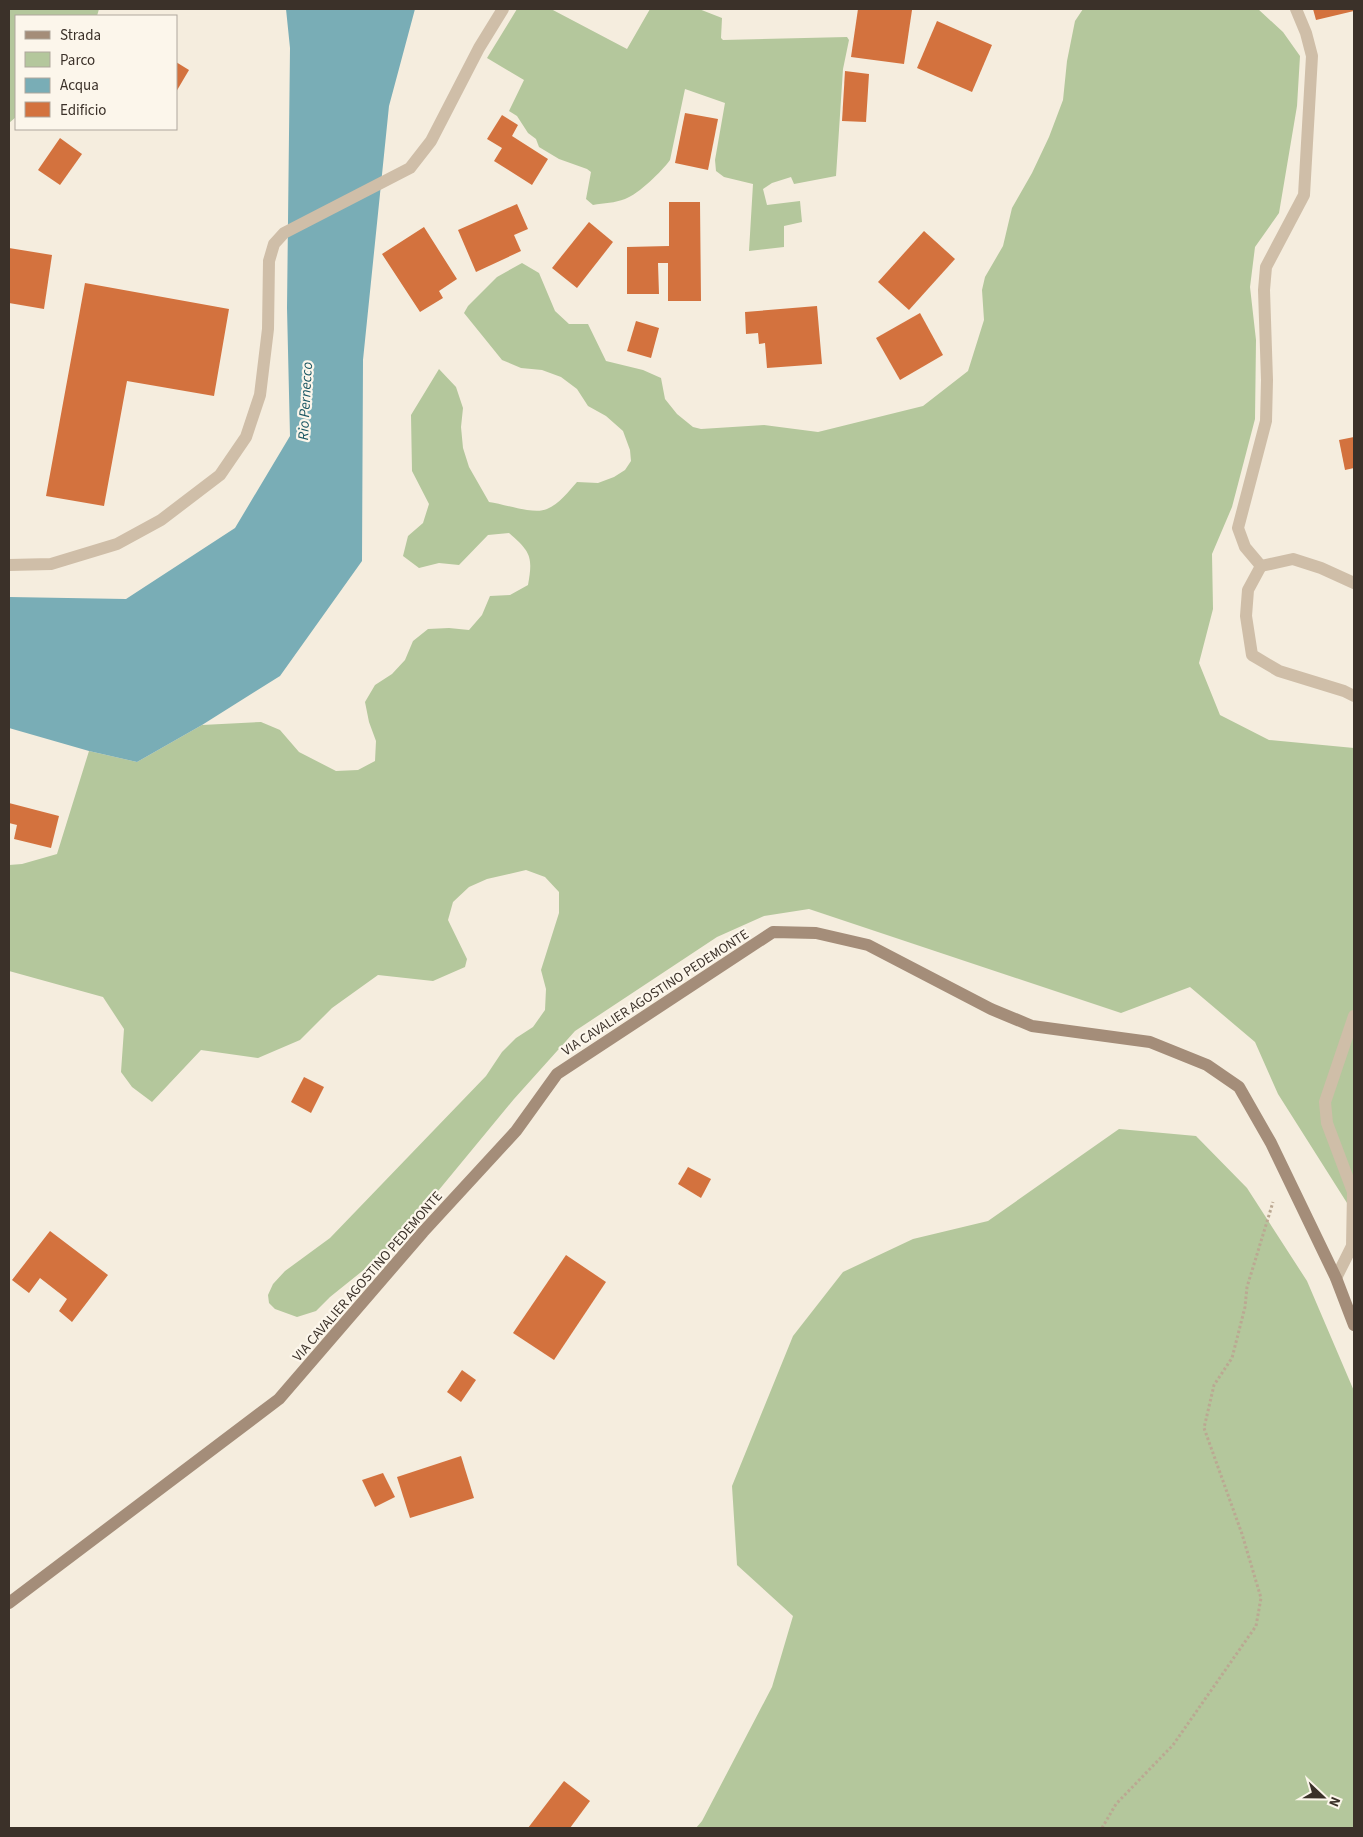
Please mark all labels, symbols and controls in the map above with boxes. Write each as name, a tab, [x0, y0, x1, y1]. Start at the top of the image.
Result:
legend	[15, 15, 178, 130]
text: Strada	[60, 25, 101, 46]
text: Parco	[60, 50, 95, 71]
text: Acqua	[60, 75, 99, 96]
text: Edificio	[60, 100, 107, 121]
water label: Rio Pernecco	[293, 361, 318, 441]
street label: VIA CAVALIER AGOSTINO PEDEMONTE	[558, 925, 753, 1061]
street label: VIA CAVALIER AGOSTINO PEDEMONTE	[288, 1187, 447, 1366]
north arrow	[1298, 1772, 1348, 1822]
text: N	[1323, 1793, 1345, 1810]

